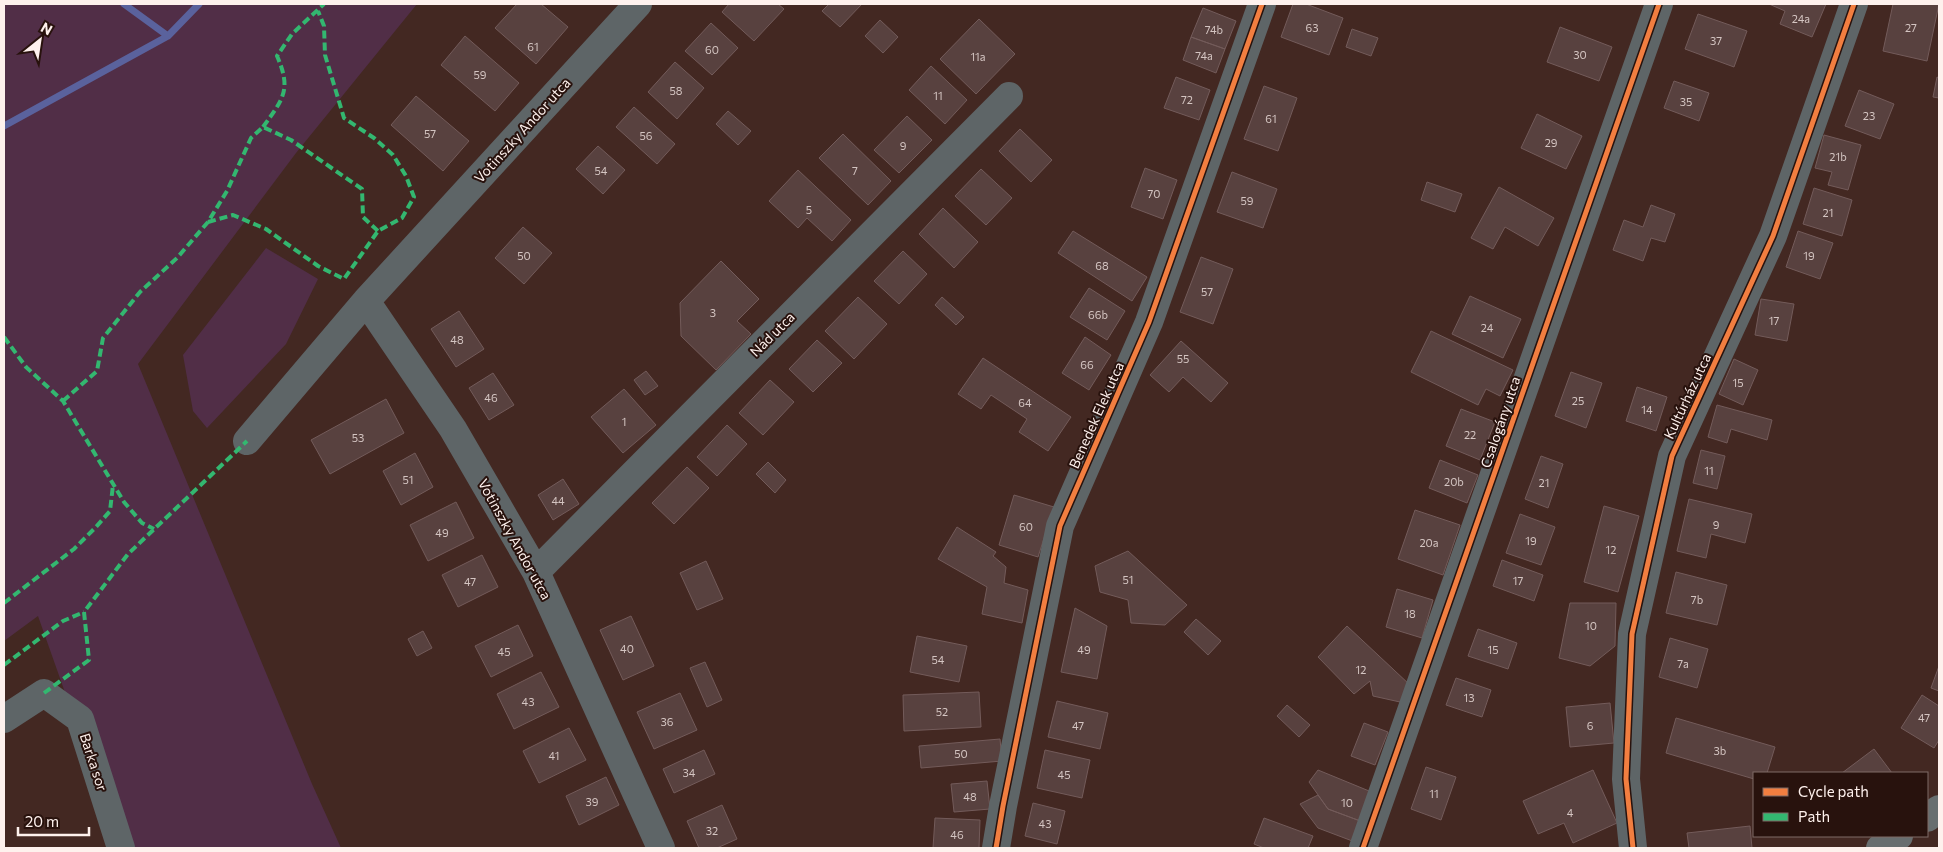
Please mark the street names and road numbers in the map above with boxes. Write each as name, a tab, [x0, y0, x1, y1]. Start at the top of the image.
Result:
street label: Votinszky Andor utca	[470, 74, 574, 186]
street label: Nád utca	[746, 308, 798, 360]
street label: Kultúrház utca	[1660, 351, 1714, 441]
street label: Benedek Elek utca	[1065, 359, 1127, 471]
street label: Csalogány utca	[1476, 374, 1524, 470]
street label: Votinszky Andor utca	[475, 476, 555, 602]
street label: Barka sor	[77, 731, 111, 793]

